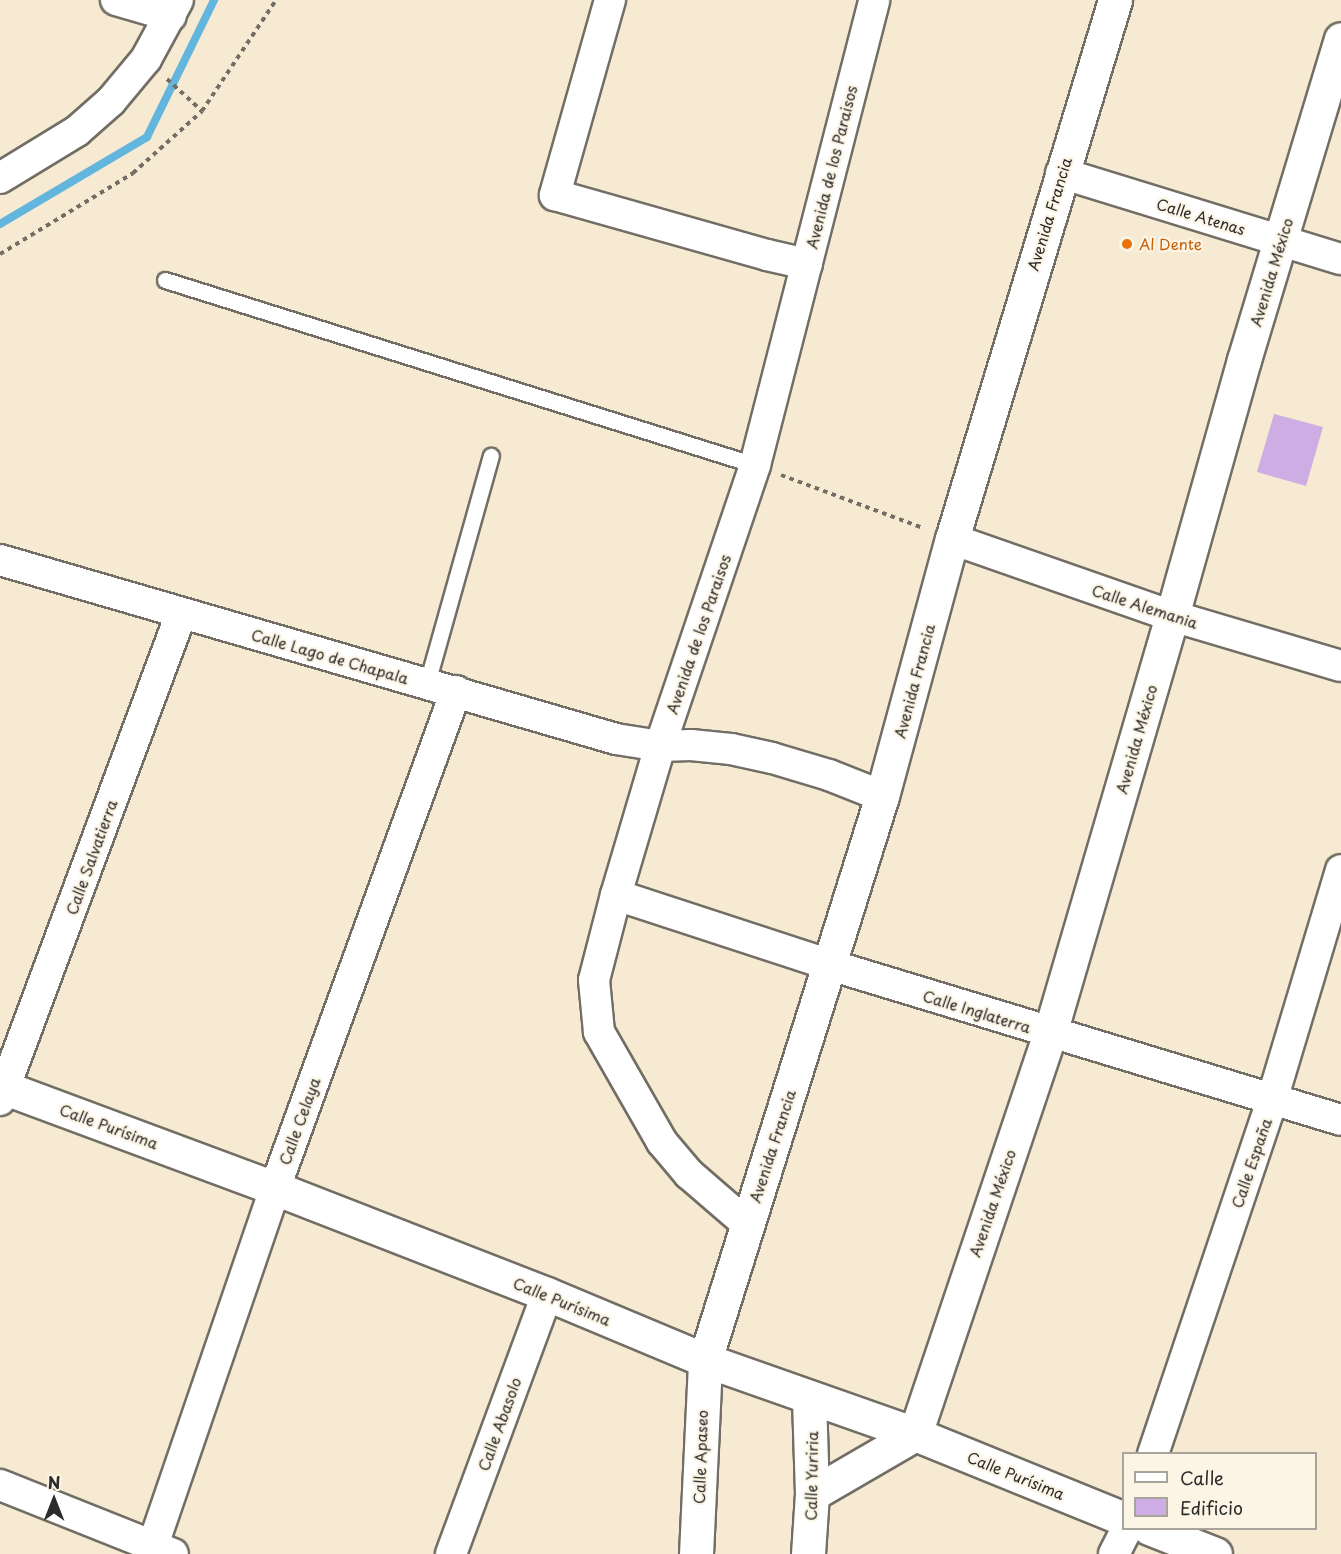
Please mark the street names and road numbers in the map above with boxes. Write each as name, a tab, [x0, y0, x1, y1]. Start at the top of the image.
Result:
street label: Avenida de los Paraisos	[802, 84, 860, 250]
street label: Avenida Francia	[1023, 155, 1075, 273]
street label: Calle Atenas	[1154, 194, 1248, 238]
street label: Avenida México	[1246, 216, 1296, 328]
street label: Avenida de los Paraisos	[662, 552, 734, 716]
street label: Calle Alemania	[1090, 580, 1200, 632]
street label: Avenida Francia	[890, 622, 938, 740]
street label: Calle Lago de Chapala	[249, 625, 411, 687]
street label: Avenida México	[1112, 683, 1160, 795]
street label: Calle Salvatierra	[62, 797, 120, 917]
street label: Calle Inglaterra	[920, 986, 1034, 1036]
street label: Calle Celaya	[275, 1075, 323, 1167]
street label: Avenida Francia	[745, 1087, 799, 1205]
street label: Calle Purísima	[57, 1100, 161, 1152]
street label: Calle España	[1227, 1116, 1275, 1210]
street label: Avenida México	[965, 1147, 1019, 1259]
street label: Calle Purísima	[510, 1273, 614, 1329]
street label: Calle Abasolo	[474, 1375, 524, 1473]
street label: Calle Apaseo	[689, 1409, 711, 1505]
street label: Calle Yuriria	[801, 1431, 821, 1521]
street label: Calle Purísima	[964, 1447, 1068, 1503]

